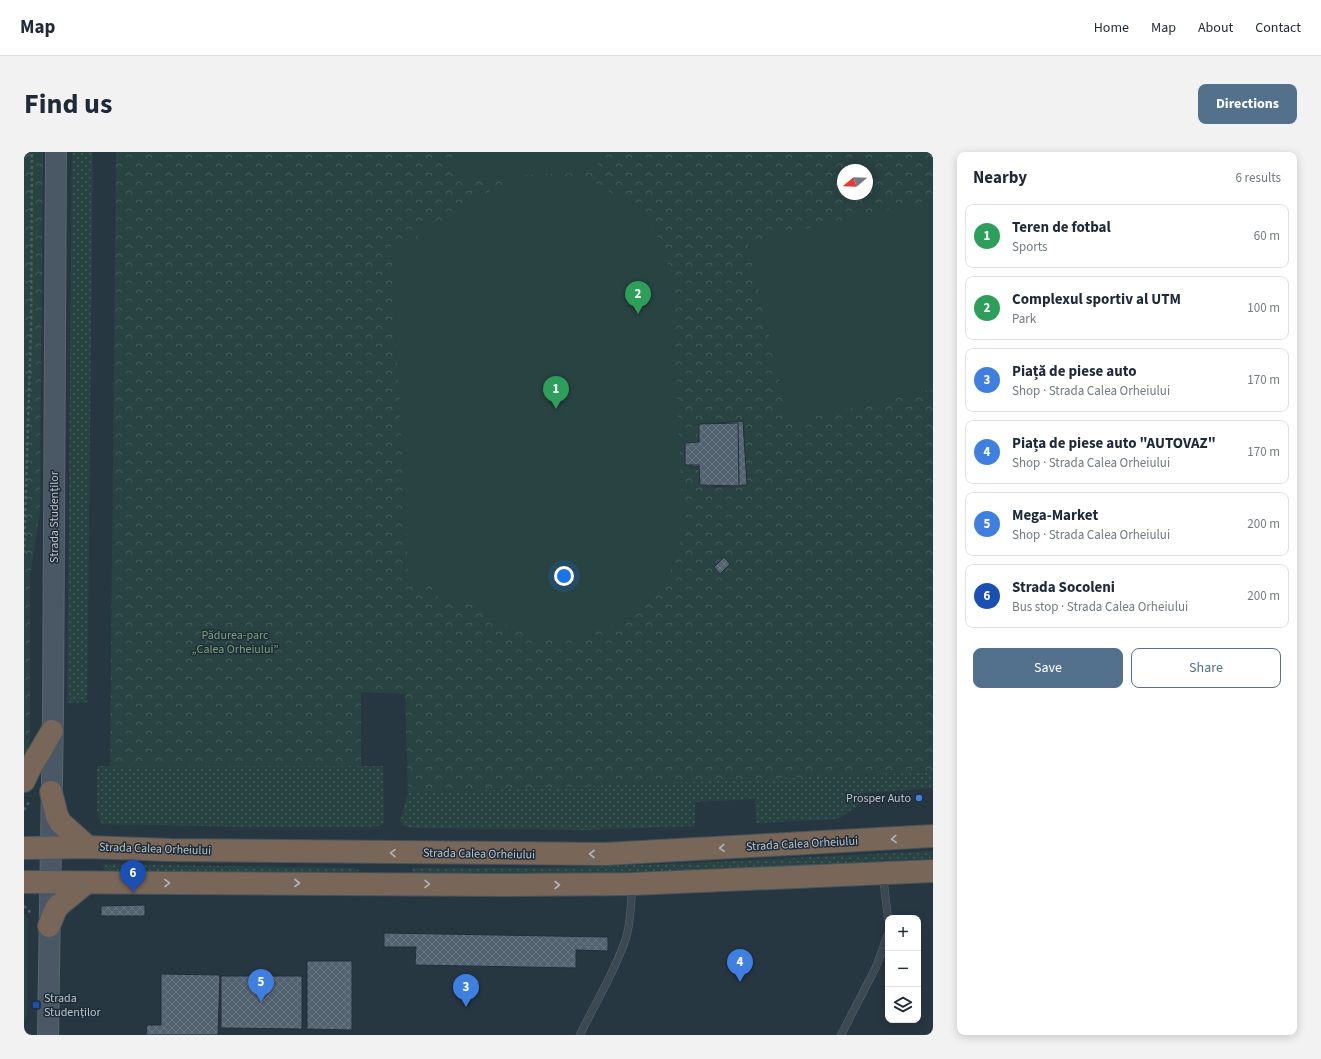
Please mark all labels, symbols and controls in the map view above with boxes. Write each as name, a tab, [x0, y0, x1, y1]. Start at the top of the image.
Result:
text: Map	[20, 14, 55, 41]
text: Home	[1094, 18, 1129, 38]
text: Map	[1151, 18, 1176, 38]
text: About	[1198, 18, 1233, 38]
text: Contact	[1255, 18, 1301, 38]
text: Find us	[24, 84, 112, 124]
button: Directions	[1198, 84, 1297, 124]
north arrow	[837, 164, 873, 200]
text: Nearby	[973, 166, 1027, 190]
text: 6 results	[1236, 169, 1281, 187]
text: Teren de fotbal	[1012, 217, 1111, 238]
text: 1	[984, 227, 990, 245]
text: 60 m	[1254, 227, 1280, 245]
text: Sports	[1012, 238, 1047, 256]
pin: 2	[625, 281, 651, 314]
text: Complexul sportiv al UTM	[1012, 289, 1181, 310]
text: 2	[984, 299, 990, 317]
text: 100 m	[1247, 299, 1280, 317]
text: Park	[1012, 310, 1036, 328]
text: Piață de piese auto	[1012, 361, 1137, 382]
text: 3	[984, 371, 990, 389]
text: 170 m	[1247, 371, 1280, 389]
pin: 1	[543, 376, 569, 409]
text: Shop · Strada Calea Orheiului	[1012, 382, 1170, 400]
text: Piața de piese auto "AUTOVAZ"	[1012, 433, 1216, 454]
text: 4	[984, 443, 990, 461]
text: 170 m	[1247, 443, 1280, 461]
text: Shop · Strada Calea Orheiului	[1012, 454, 1170, 472]
street label: Strada Studenților	[46, 470, 63, 563]
text: Mega-Market	[1012, 505, 1098, 526]
text: 5	[984, 515, 990, 533]
text: 200 m	[1247, 515, 1280, 533]
text: Shop · Strada Calea Orheiului	[1012, 526, 1170, 544]
your location	[554, 566, 574, 586]
text: Strada Socoleni	[1012, 577, 1115, 598]
text: 6	[984, 587, 990, 605]
text: 200 m	[1247, 587, 1280, 605]
text: Bus stop · Strada Calea Orheiului	[1012, 598, 1188, 616]
park label: Pădurea-parc „Calea Orheiului”	[191, 627, 279, 658]
button: Save	[973, 648, 1123, 688]
button: Share	[1131, 648, 1281, 688]
place label: Prosper Auto	[846, 790, 911, 807]
marker: Prosper Auto	[914, 793, 924, 803]
street label: Strada Calea Orheiului	[746, 833, 858, 855]
one-way arrow	[891, 834, 897, 843]
street label: Strada Calea Orheiului	[99, 839, 211, 859]
one-way arrow	[719, 844, 725, 852]
street label: Strada Calea Orheiului	[423, 845, 535, 863]
one-way arrow	[390, 849, 396, 857]
one-way arrow	[589, 850, 595, 858]
pin: 6	[120, 860, 146, 893]
one-way arrow	[164, 879, 170, 887]
one-way arrow	[294, 879, 300, 887]
one-way arrow	[424, 880, 430, 888]
one-way arrow	[554, 881, 560, 889]
map controls	[885, 915, 921, 1023]
button: +	[885, 915, 921, 951]
pin: 4	[727, 949, 753, 982]
button: −	[885, 951, 921, 987]
pin: 5	[248, 969, 274, 1002]
pin: 3	[453, 974, 479, 1007]
button: layers	[885, 987, 921, 1023]
place label: Strada Studenților	[44, 990, 101, 1021]
marker: Strada Studenților	[31, 1000, 41, 1010]

